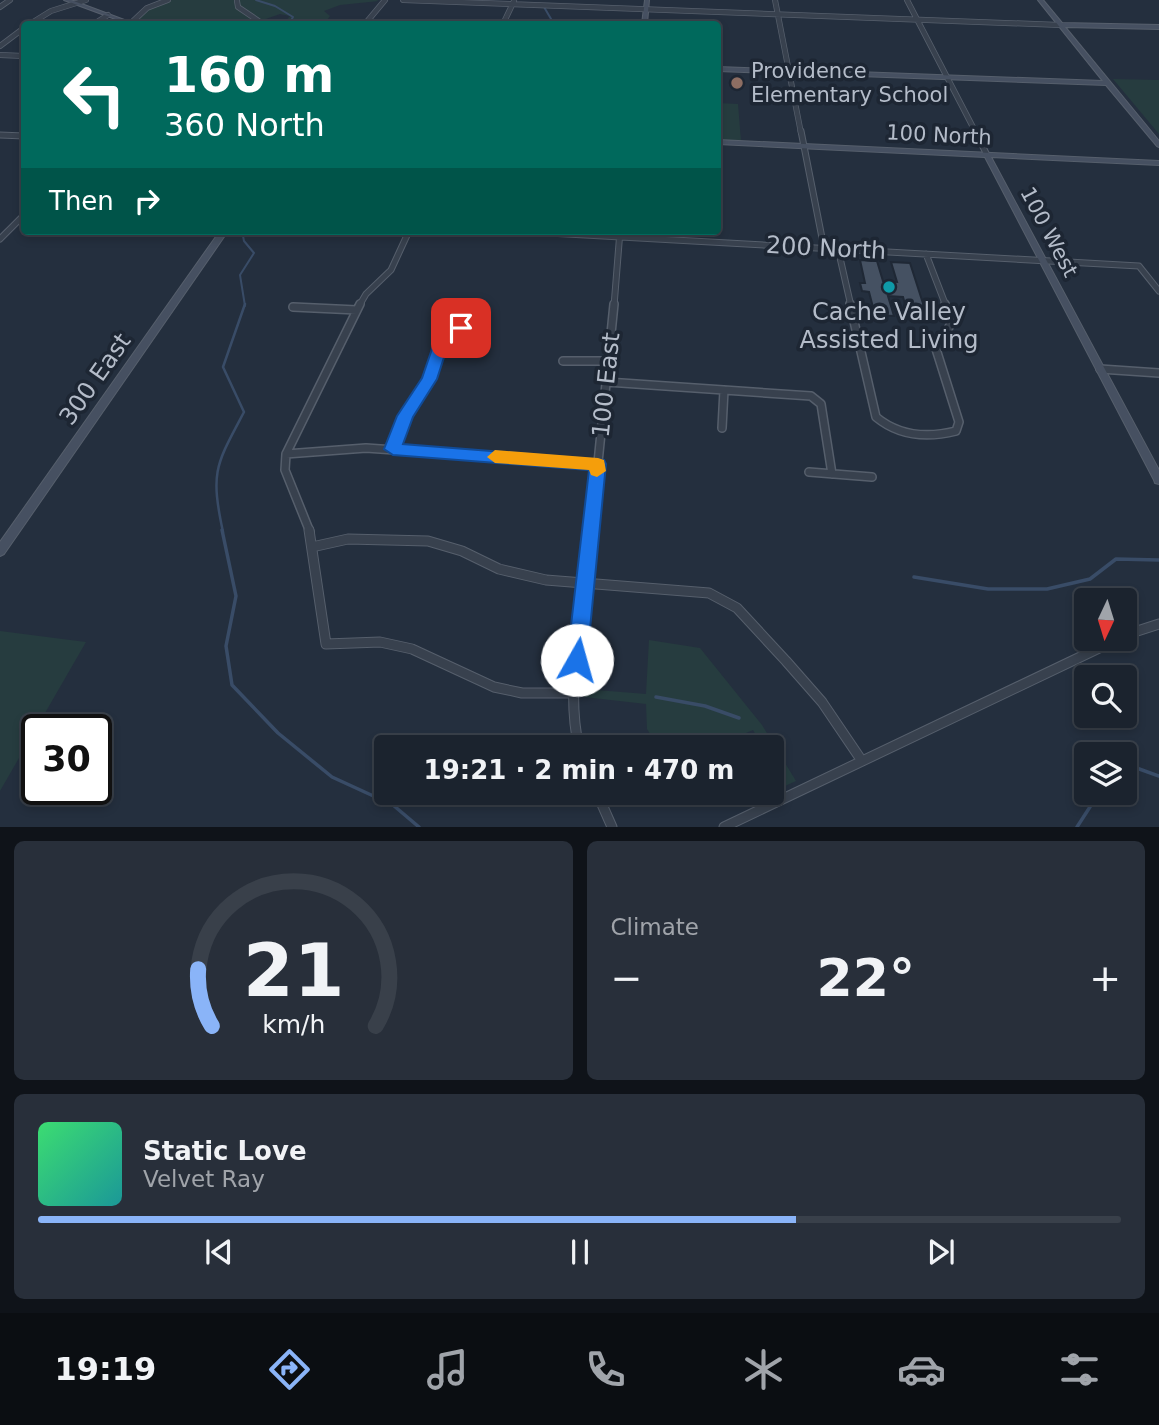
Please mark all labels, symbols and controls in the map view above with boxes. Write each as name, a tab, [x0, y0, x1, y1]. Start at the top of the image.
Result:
text: 160 m	[164, 47, 334, 104]
icon: left	[49, 49, 140, 140]
place label: Providence Elementary School	[751, 59, 948, 107]
marker: Providence Elementary School	[729, 75, 745, 91]
text: 360 North	[164, 106, 325, 144]
street label: 100 North	[886, 120, 992, 150]
icon: right	[128, 182, 166, 220]
street label: 100 West	[1015, 183, 1083, 281]
text: Then	[49, 186, 114, 216]
street label: 200 North	[765, 231, 887, 265]
marker: Cache Valley Assisted Living	[881, 279, 897, 295]
pin	[431, 298, 491, 358]
place label: Cache Valley Assisted Living	[800, 298, 979, 354]
icon: arrive	[442, 309, 480, 347]
street label: 300 East	[53, 328, 137, 430]
street label: 100 East	[587, 331, 625, 439]
north arrow	[1074, 588, 1138, 651]
map controls	[1074, 588, 1137, 805]
position arrow	[540, 623, 614, 697]
button: search	[1074, 665, 1137, 728]
speed limit sign: 30	[21, 714, 112, 805]
button: layers	[1074, 742, 1137, 805]
text: 19:21 · 2 min · 470 m	[424, 755, 734, 785]
text: Climate	[611, 914, 699, 940]
text: 21	[243, 929, 344, 1014]
text: 22°	[817, 948, 915, 1008]
text: −	[611, 956, 642, 1000]
text: +	[1089, 956, 1121, 1000]
text: km/h	[262, 1010, 325, 1039]
text: Static Love	[143, 1136, 307, 1166]
text: Velvet Ray	[143, 1166, 265, 1192]
icon: previous	[200, 1233, 238, 1271]
icon: pause	[561, 1233, 599, 1271]
icon: next	[922, 1233, 960, 1271]
icon: directions	[265, 1345, 314, 1394]
icon: music	[423, 1345, 472, 1394]
icon: phone	[581, 1345, 630, 1394]
icon: climate	[739, 1345, 788, 1394]
icon: car	[897, 1345, 946, 1394]
icon: filters	[1055, 1345, 1104, 1394]
text: 19:19	[55, 1350, 156, 1388]

